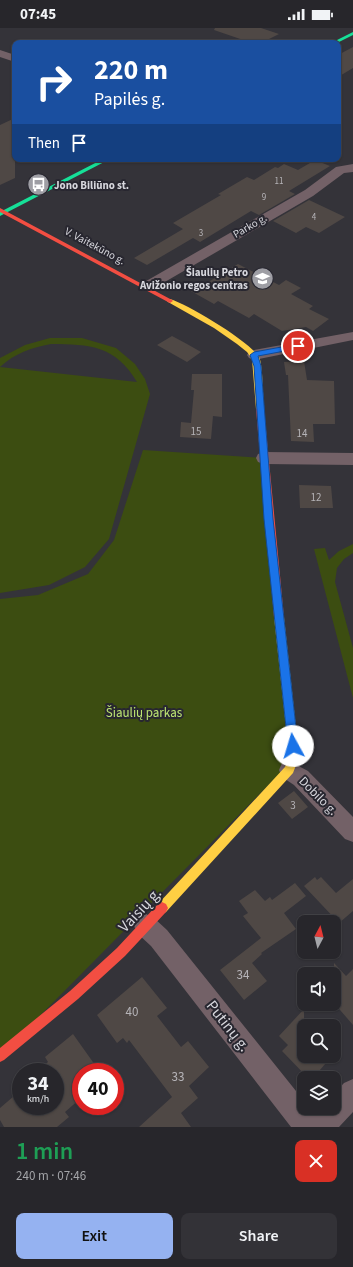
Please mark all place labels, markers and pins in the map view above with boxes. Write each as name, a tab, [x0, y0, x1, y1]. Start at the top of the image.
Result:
bus stop icon: Jono Biliūno st.	[25, 172, 51, 198]
place label: Jono Biliūno st.	[54, 178, 129, 193]
place label: Šiaulių Petro Avižonio regos centras	[139, 265, 248, 293]
school or university icon: Šiaulių Petro Avižonio regos centras	[250, 265, 276, 291]
pin	[281, 329, 315, 363]

